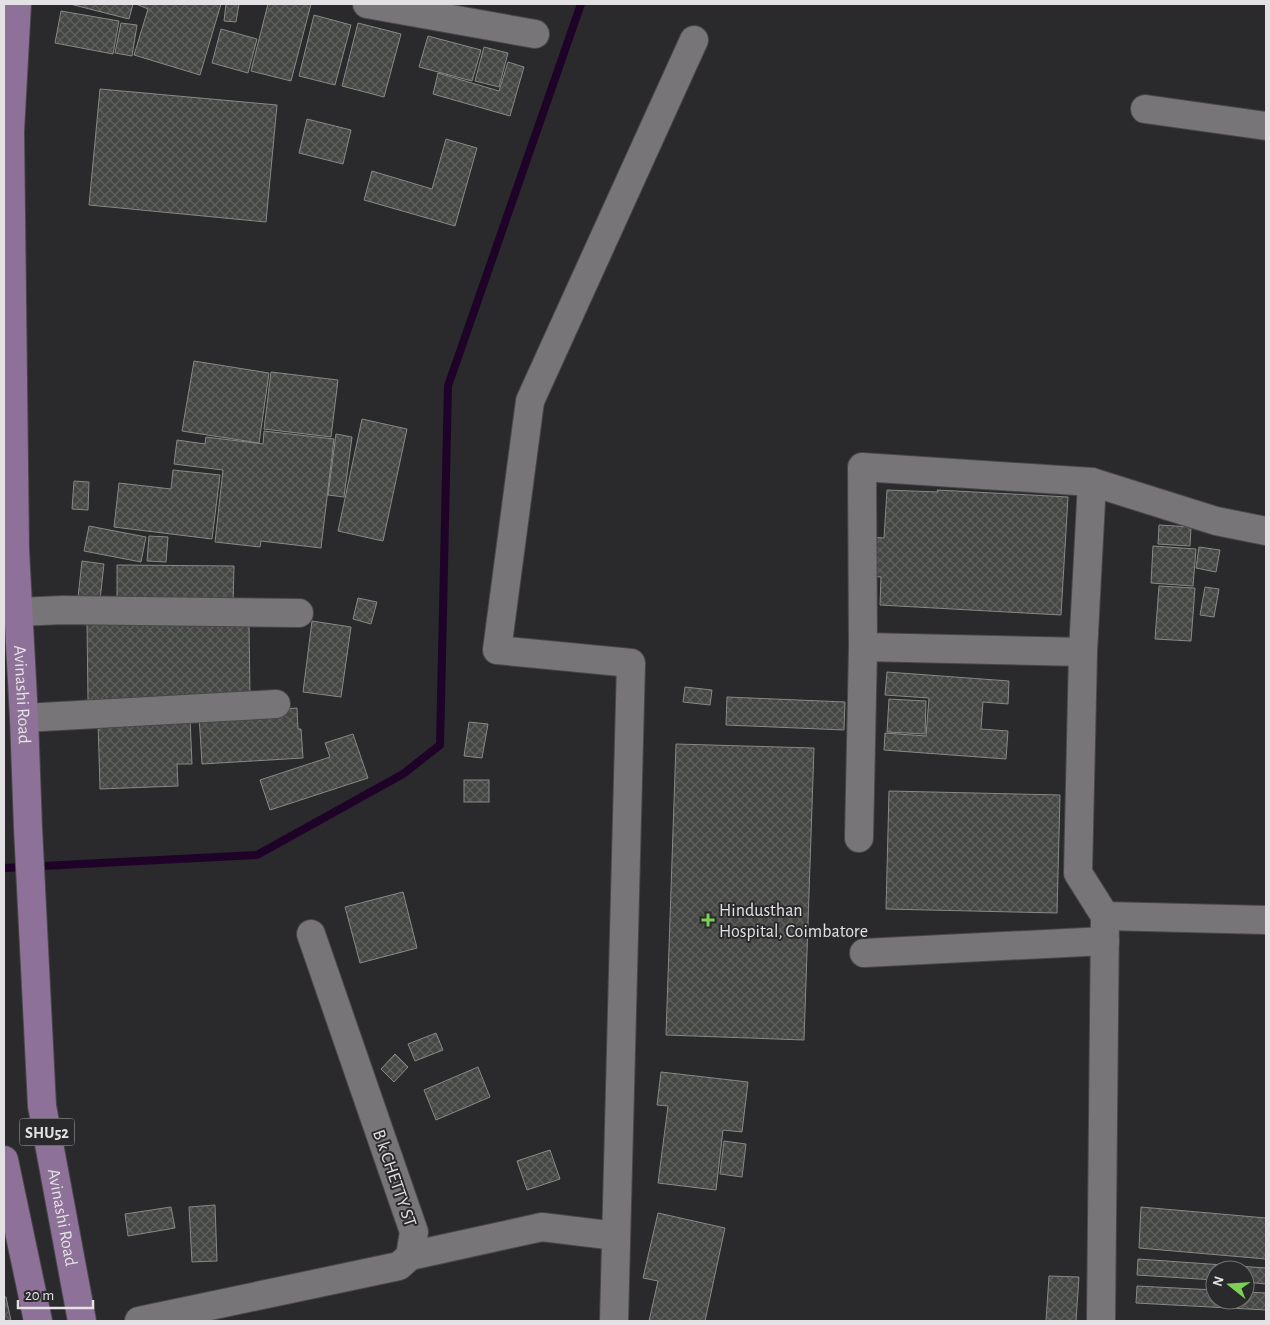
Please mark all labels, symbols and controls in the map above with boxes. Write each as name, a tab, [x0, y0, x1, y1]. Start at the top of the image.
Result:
street label: Avinashi Road	[10, 645, 33, 744]
place label: Hindusthan Hospital, Coimbatore	[719, 902, 868, 941]
marker: Hindusthan Hospital, Coimbatore	[701, 913, 715, 927]
road number: SHU52	[20, 1118, 74, 1146]
street label: B k CHETTY ST	[369, 1127, 419, 1229]
street label: Avinashi Road	[44, 1167, 80, 1268]
north arrow	[1205, 1260, 1255, 1310]
text: N	[1210, 1275, 1227, 1288]
scale bar	[18, 1278, 92, 1310]
text: 20 m	[25, 1288, 54, 1303]

